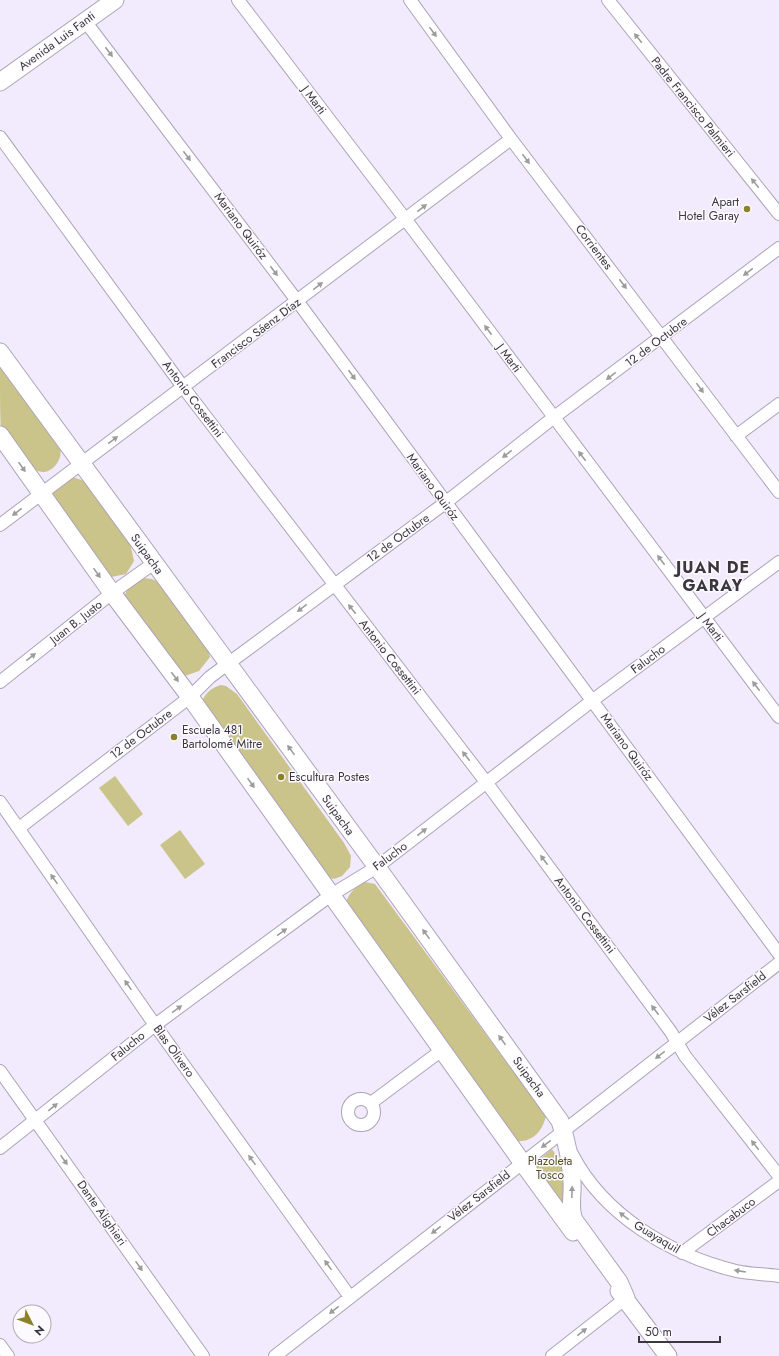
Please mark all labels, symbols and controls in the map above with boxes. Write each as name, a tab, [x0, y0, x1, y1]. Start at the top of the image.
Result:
street label: Avenida Luis Fanti	[15, 7, 99, 75]
one-way arrow	[429, 26, 437, 37]
one-way arrow	[634, 33, 643, 44]
one-way arrow	[105, 47, 113, 58]
street label: Padre Francisco Palmieri	[647, 53, 739, 161]
street label: J Marti	[296, 80, 331, 118]
one-way arrow	[183, 151, 191, 161]
one-way arrow	[522, 154, 530, 164]
one-way arrow	[750, 178, 759, 189]
street label: Mariano Quiróz	[210, 189, 272, 264]
place label: Apart Hotel Garay	[678, 193, 740, 225]
one-way arrow	[416, 203, 427, 212]
marker: Apart Hotel Garay	[742, 204, 752, 214]
street label: Corrientes	[571, 221, 617, 274]
one-way arrow	[270, 265, 279, 276]
one-way arrow	[743, 268, 753, 276]
one-way arrow	[618, 279, 627, 290]
one-way arrow	[312, 282, 323, 290]
street label: Francisco Sáenz Díaz	[207, 293, 305, 373]
street label: 12 de Octubre	[621, 313, 691, 371]
one-way arrow	[483, 324, 492, 335]
street label: J Marti	[491, 338, 526, 376]
street label: Antonio Cossettini	[158, 357, 228, 441]
one-way arrow	[347, 370, 356, 381]
one-way arrow	[605, 371, 616, 380]
one-way arrow	[696, 383, 705, 394]
one-way arrow	[108, 436, 118, 444]
street label: Mariano Quiróz	[402, 449, 464, 525]
one-way arrow	[502, 450, 513, 459]
one-way arrow	[578, 451, 587, 462]
one-way arrow	[18, 462, 26, 472]
one-way arrow	[12, 508, 23, 516]
street label: 12 de Octubre	[363, 509, 433, 567]
street label: Suipacha	[126, 530, 168, 578]
one-way arrow	[657, 554, 665, 565]
district label: JUAN DE GARAY	[673, 556, 750, 597]
one-way arrow	[93, 568, 101, 578]
street label: Juan B. Justo	[44, 596, 106, 649]
one-way arrow	[348, 603, 357, 614]
one-way arrow	[297, 604, 308, 612]
street label: J Marti	[693, 607, 728, 645]
street label: Antonio Cossettini	[355, 615, 425, 699]
street label: Falucho	[627, 640, 669, 678]
one-way arrow	[25, 653, 36, 662]
one-way arrow	[171, 672, 179, 682]
one-way arrow	[752, 681, 760, 692]
street label: 12 de Octubre	[106, 705, 176, 763]
street label: Mariano Quiróz	[596, 709, 658, 785]
place label: Escuela 481 Bartolomé Mitre	[182, 721, 262, 753]
marker: Escuela 481 Bartolomé Mitre	[169, 732, 179, 742]
one-way arrow	[287, 745, 295, 756]
one-way arrow	[462, 751, 470, 762]
place label: Escultura Postes	[289, 768, 370, 786]
marker: Escultura Postes	[276, 772, 286, 782]
one-way arrow	[247, 777, 255, 788]
street label: Suipacha	[317, 791, 359, 839]
one-way arrow	[416, 828, 427, 836]
street label: Falucho	[369, 837, 411, 875]
one-way arrow	[540, 855, 548, 866]
one-way arrow	[50, 873, 58, 884]
street label: Antonio Cossettini	[550, 873, 620, 957]
one-way arrow	[276, 928, 287, 936]
one-way arrow	[422, 929, 430, 940]
street label: Vélez Sarsfield	[700, 967, 770, 1027]
one-way arrow	[124, 980, 132, 991]
one-way arrow	[651, 1004, 659, 1015]
one-way arrow	[171, 1005, 182, 1013]
street label: Blas Olivero	[149, 1021, 199, 1081]
street label: Falucho	[107, 1026, 149, 1065]
one-way arrow	[498, 1034, 506, 1045]
one-way arrow	[654, 1051, 665, 1060]
street label: Suipacha	[508, 1053, 550, 1101]
one-way arrow	[47, 1102, 58, 1111]
one-way arrow	[541, 1140, 552, 1148]
one-way arrow	[751, 1140, 759, 1151]
park label: Plazoleta Tosco	[528, 1152, 573, 1184]
one-way arrow	[59, 1154, 68, 1165]
one-way arrow	[248, 1154, 256, 1165]
street label: Vélez Sarsfield	[444, 1166, 514, 1226]
street label: Dante Alighieri	[73, 1177, 131, 1249]
one-way arrow	[569, 1185, 575, 1198]
street label: Chacabuco	[703, 1192, 760, 1241]
one-way arrow	[618, 1212, 629, 1221]
street label: Guayaquil	[630, 1216, 684, 1258]
one-way arrow	[431, 1225, 442, 1234]
one-way arrow	[135, 1260, 143, 1271]
one-way arrow	[323, 1260, 332, 1271]
one-way arrow	[734, 1268, 746, 1274]
north arrow	[12, 1304, 52, 1344]
one-way arrow	[328, 1306, 339, 1314]
scale bar	[639, 1318, 720, 1344]
text: N	[31, 1322, 48, 1339]
text: 50 m	[645, 1323, 672, 1341]
one-way arrow	[577, 1328, 588, 1336]

